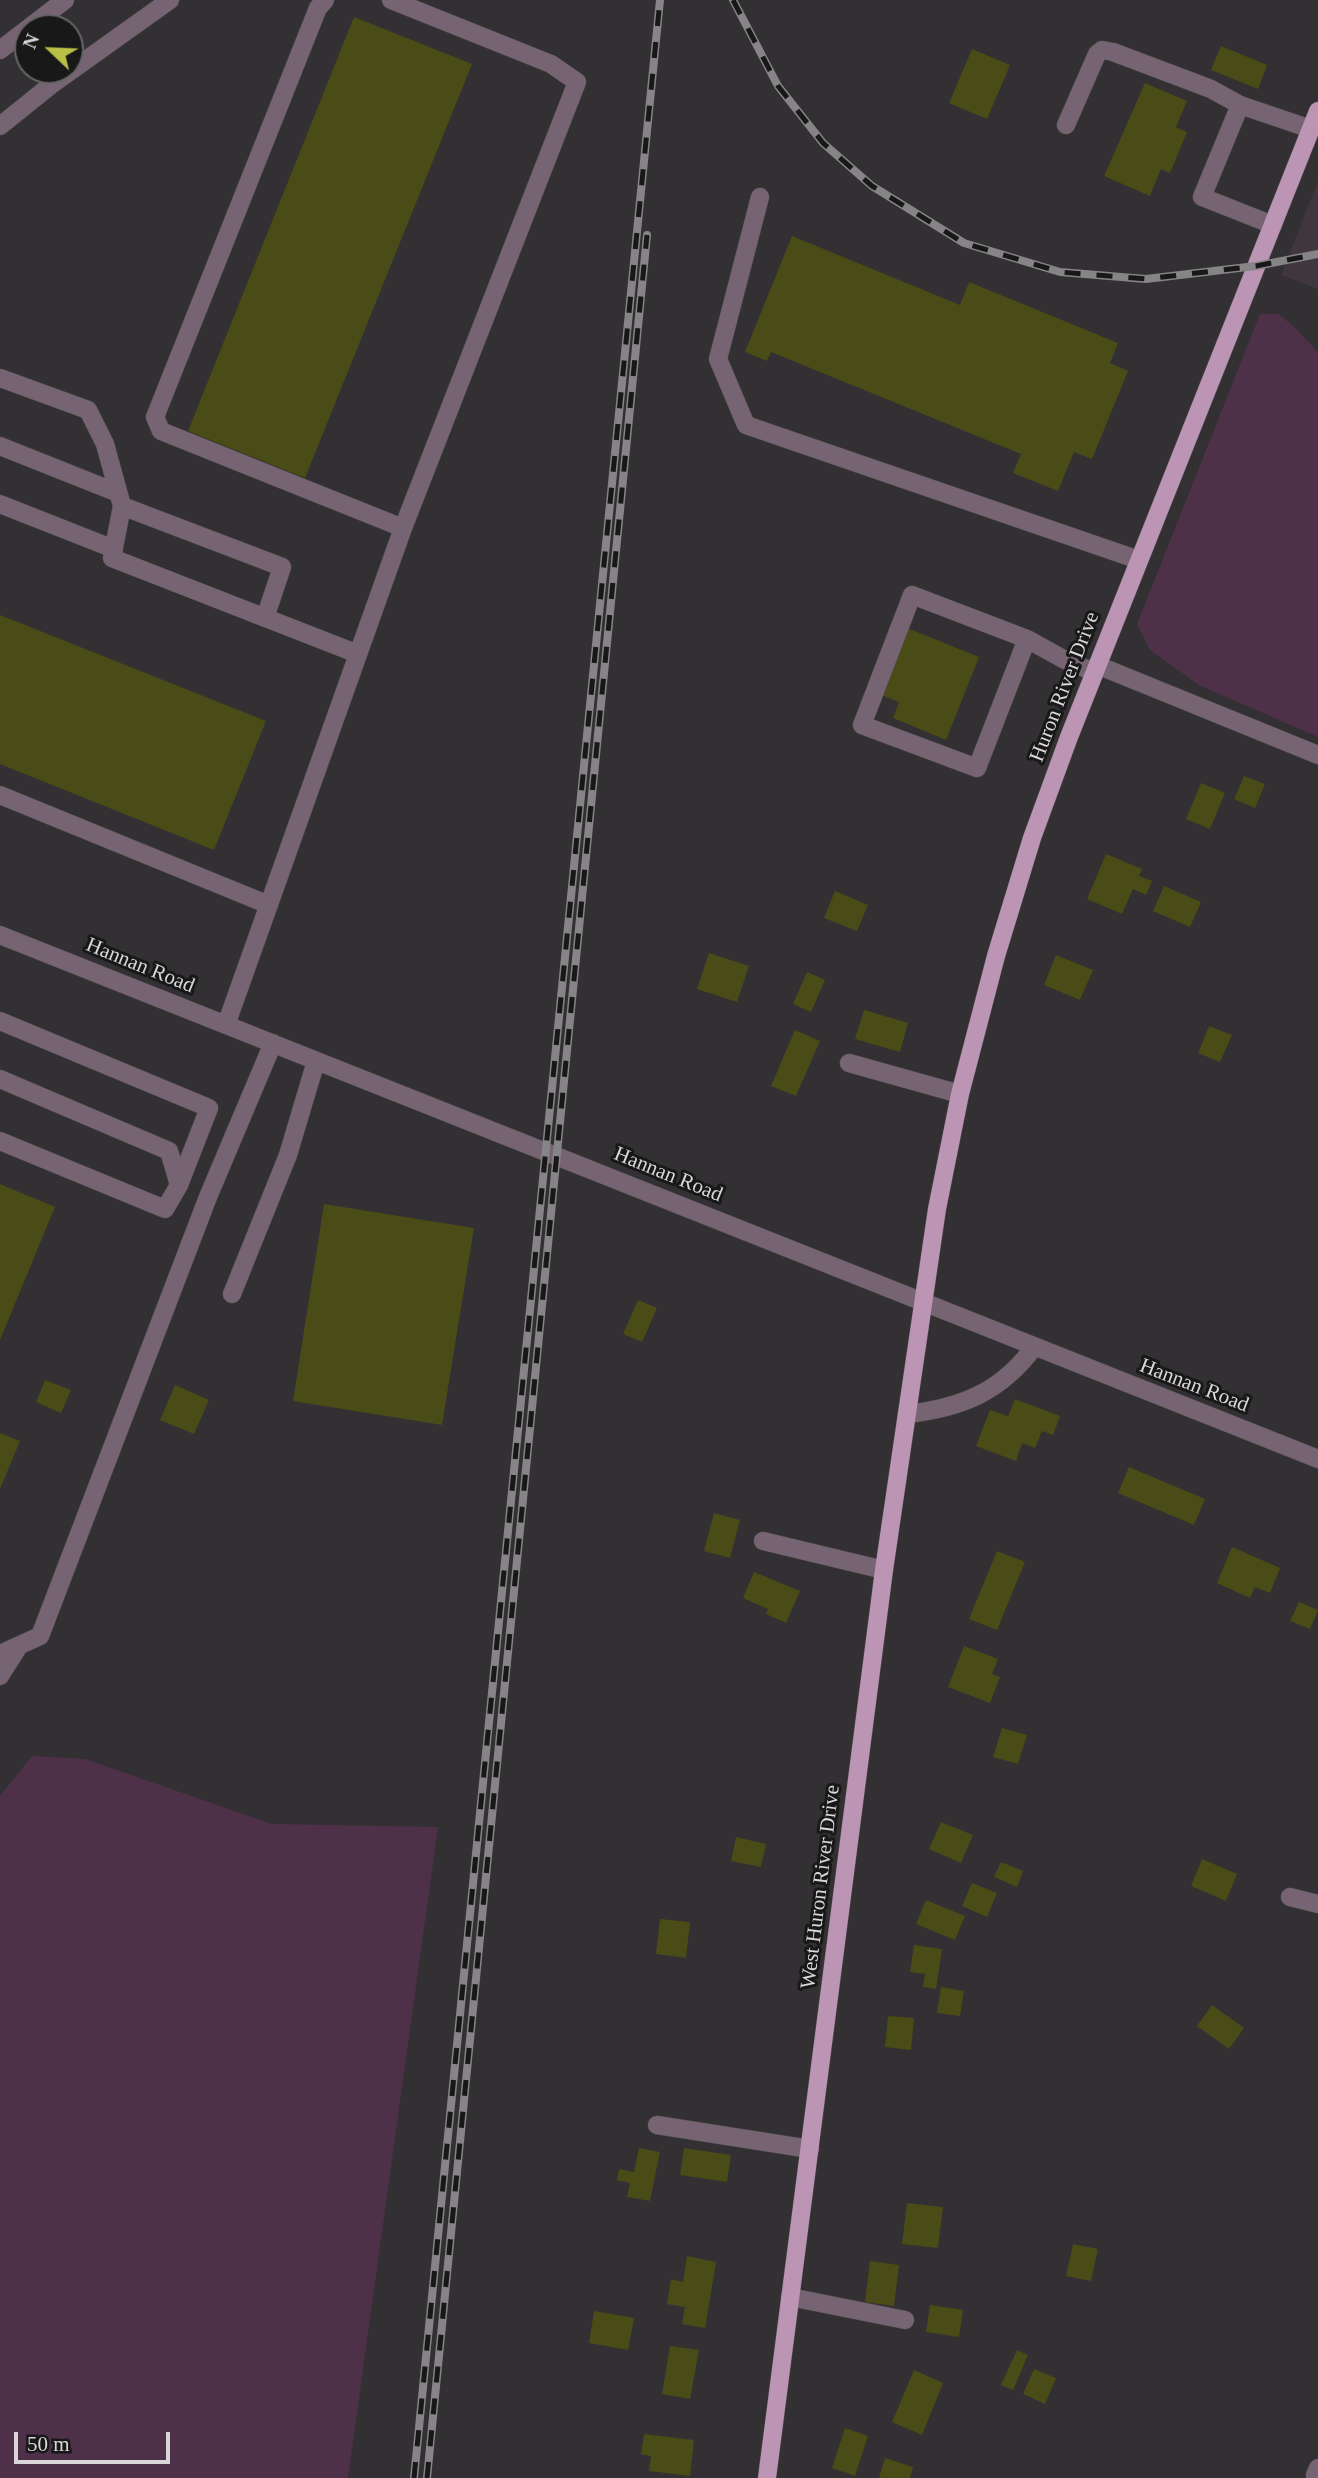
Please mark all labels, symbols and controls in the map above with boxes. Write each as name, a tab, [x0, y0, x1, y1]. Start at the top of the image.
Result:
north arrow	[14, 14, 84, 84]
text: N	[19, 31, 43, 52]
street label: Huron River Drive	[1025, 608, 1105, 766]
street label: Hannan Road	[82, 933, 198, 999]
street label: Hannan Road	[610, 1142, 726, 1208]
street label: Hannan Road	[1136, 1354, 1252, 1418]
street label: West Huron River Drive	[796, 1784, 846, 1990]
scale bar	[18, 2418, 173, 2462]
text: 50 m	[27, 2432, 70, 2456]

